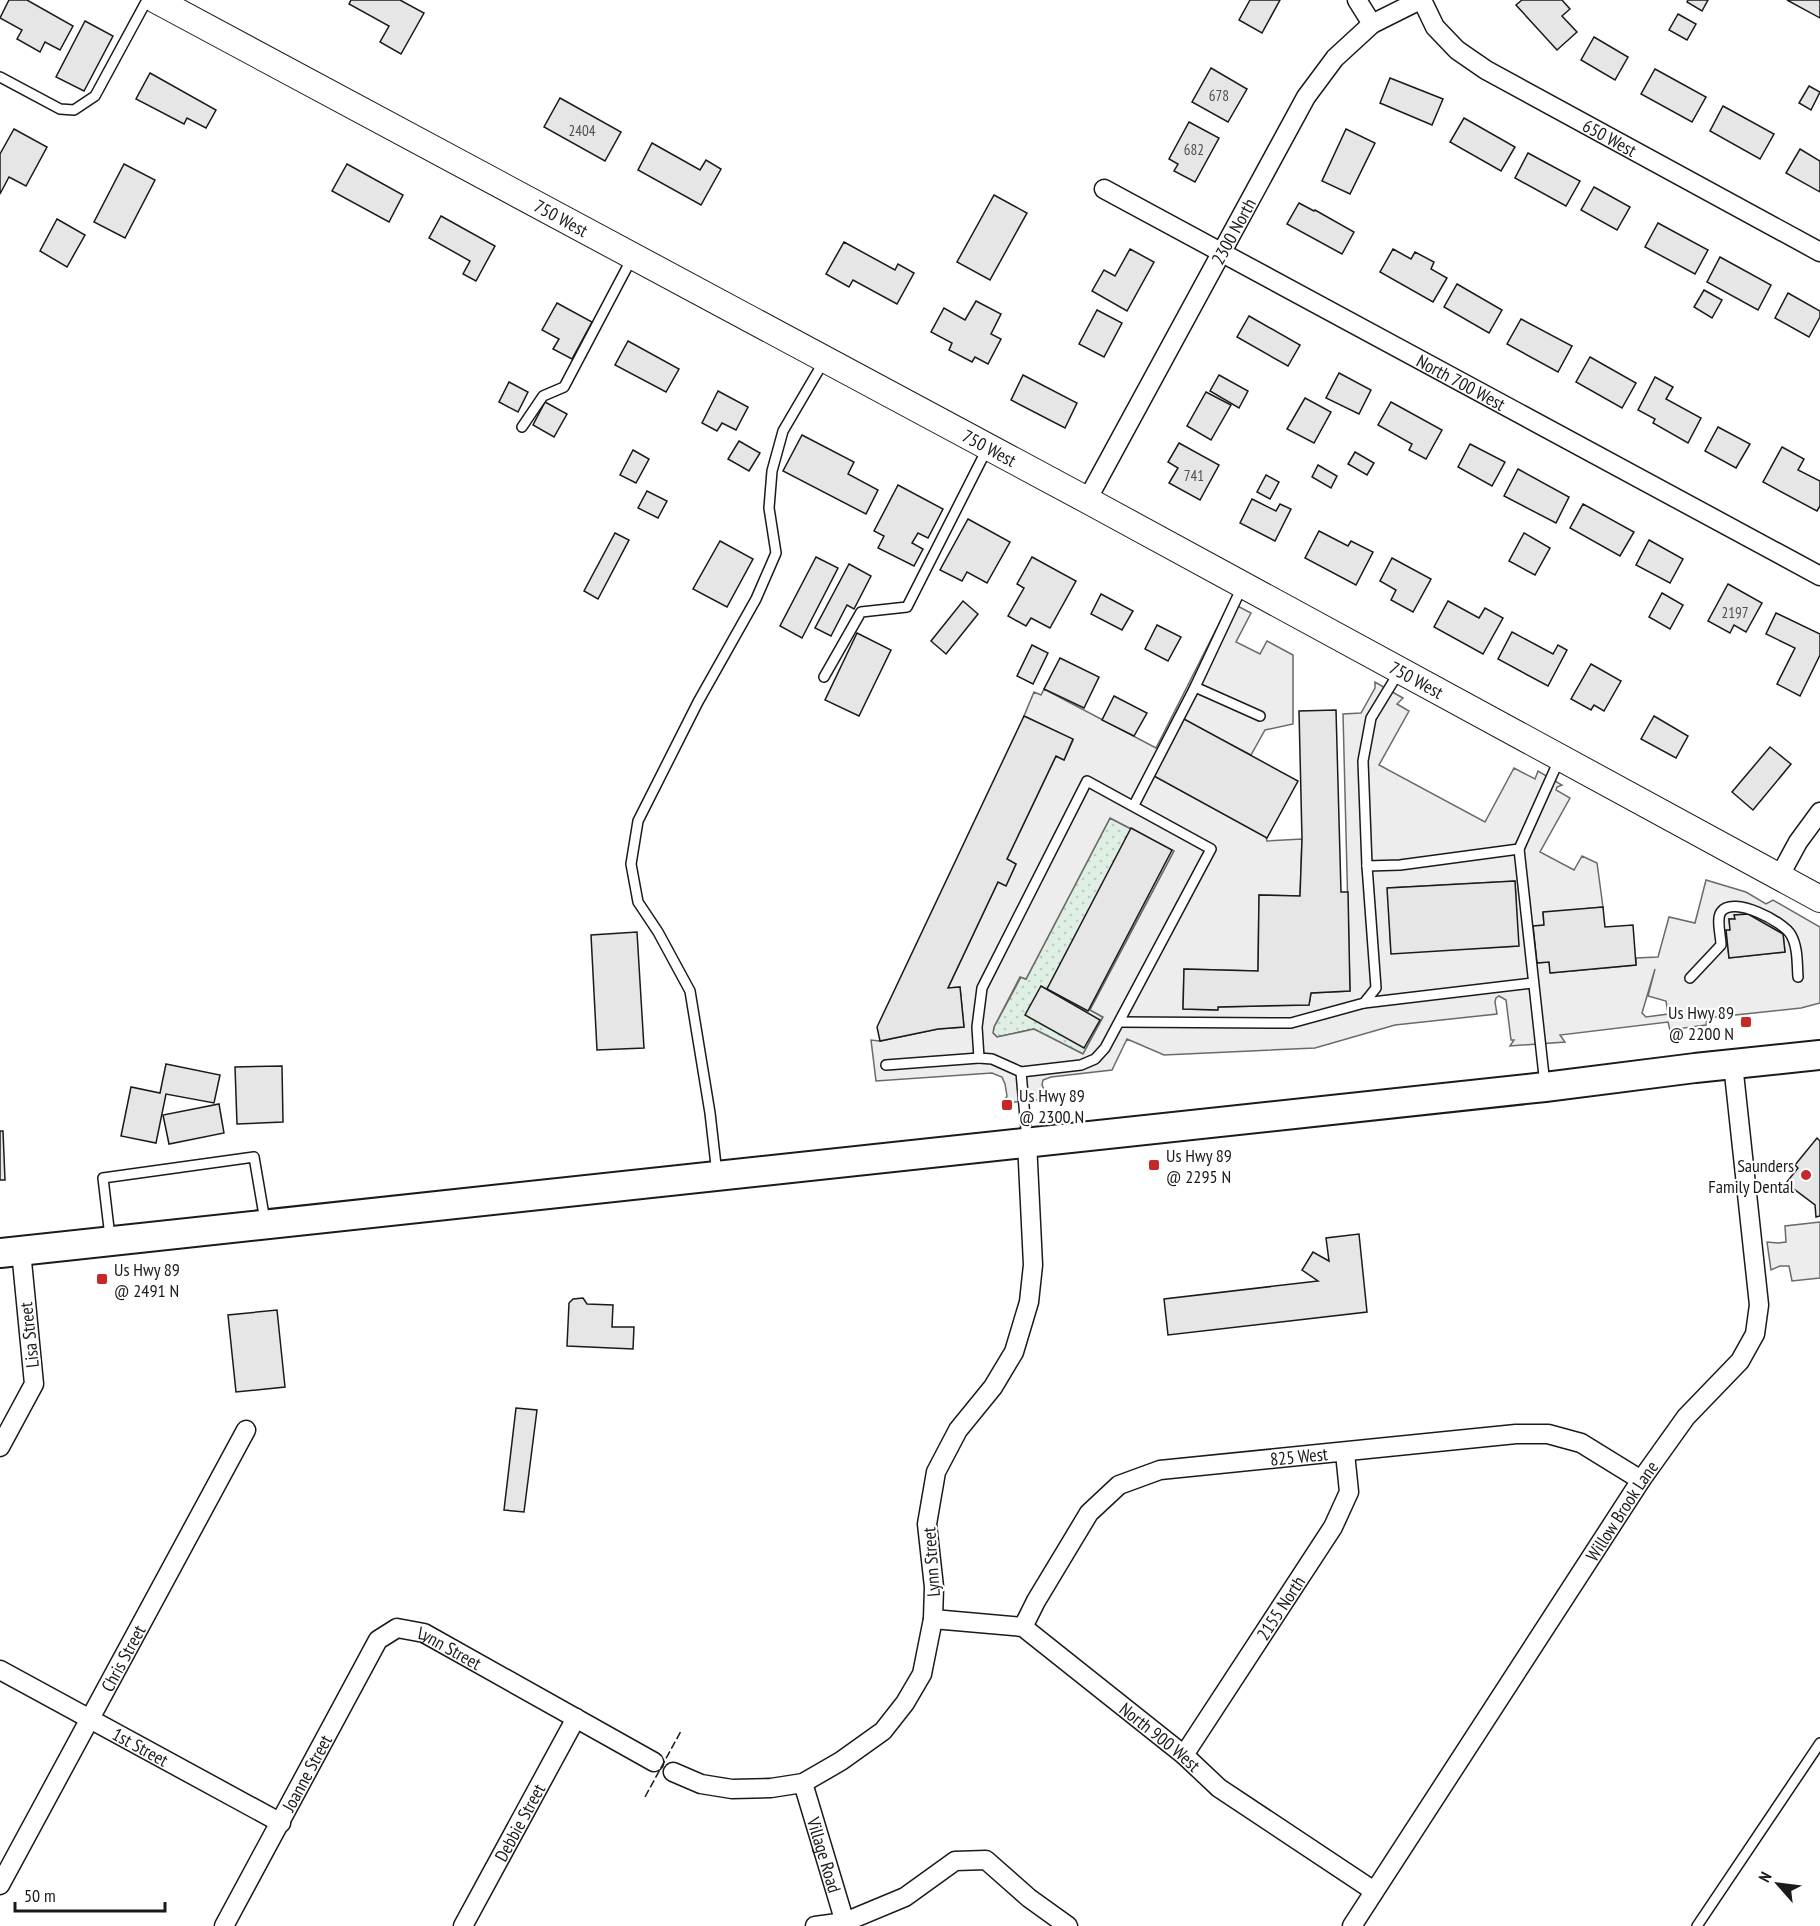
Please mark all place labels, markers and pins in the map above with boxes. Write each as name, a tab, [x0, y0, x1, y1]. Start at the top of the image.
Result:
place label: Us Hwy 89 @ 2200 N	[1668, 1001, 1734, 1045]
marker: Us Hwy 89 @ 2200 N	[1739, 1015, 1753, 1029]
place label: Us Hwy 89 @ 2300 N	[1019, 1084, 1085, 1128]
marker: Us Hwy 89 @ 2300 N	[1000, 1098, 1014, 1112]
place label: Us Hwy 89 @ 2295 N	[1166, 1144, 1232, 1188]
place label: Saunders Family Dental	[1708, 1154, 1795, 1198]
marker: Us Hwy 89 @ 2295 N	[1147, 1158, 1161, 1172]
marker: Saunders Family Dental	[1799, 1168, 1813, 1182]
place label: Us Hwy 89 @ 2491 N	[114, 1258, 180, 1302]
marker: Us Hwy 89 @ 2491 N	[95, 1272, 109, 1286]

